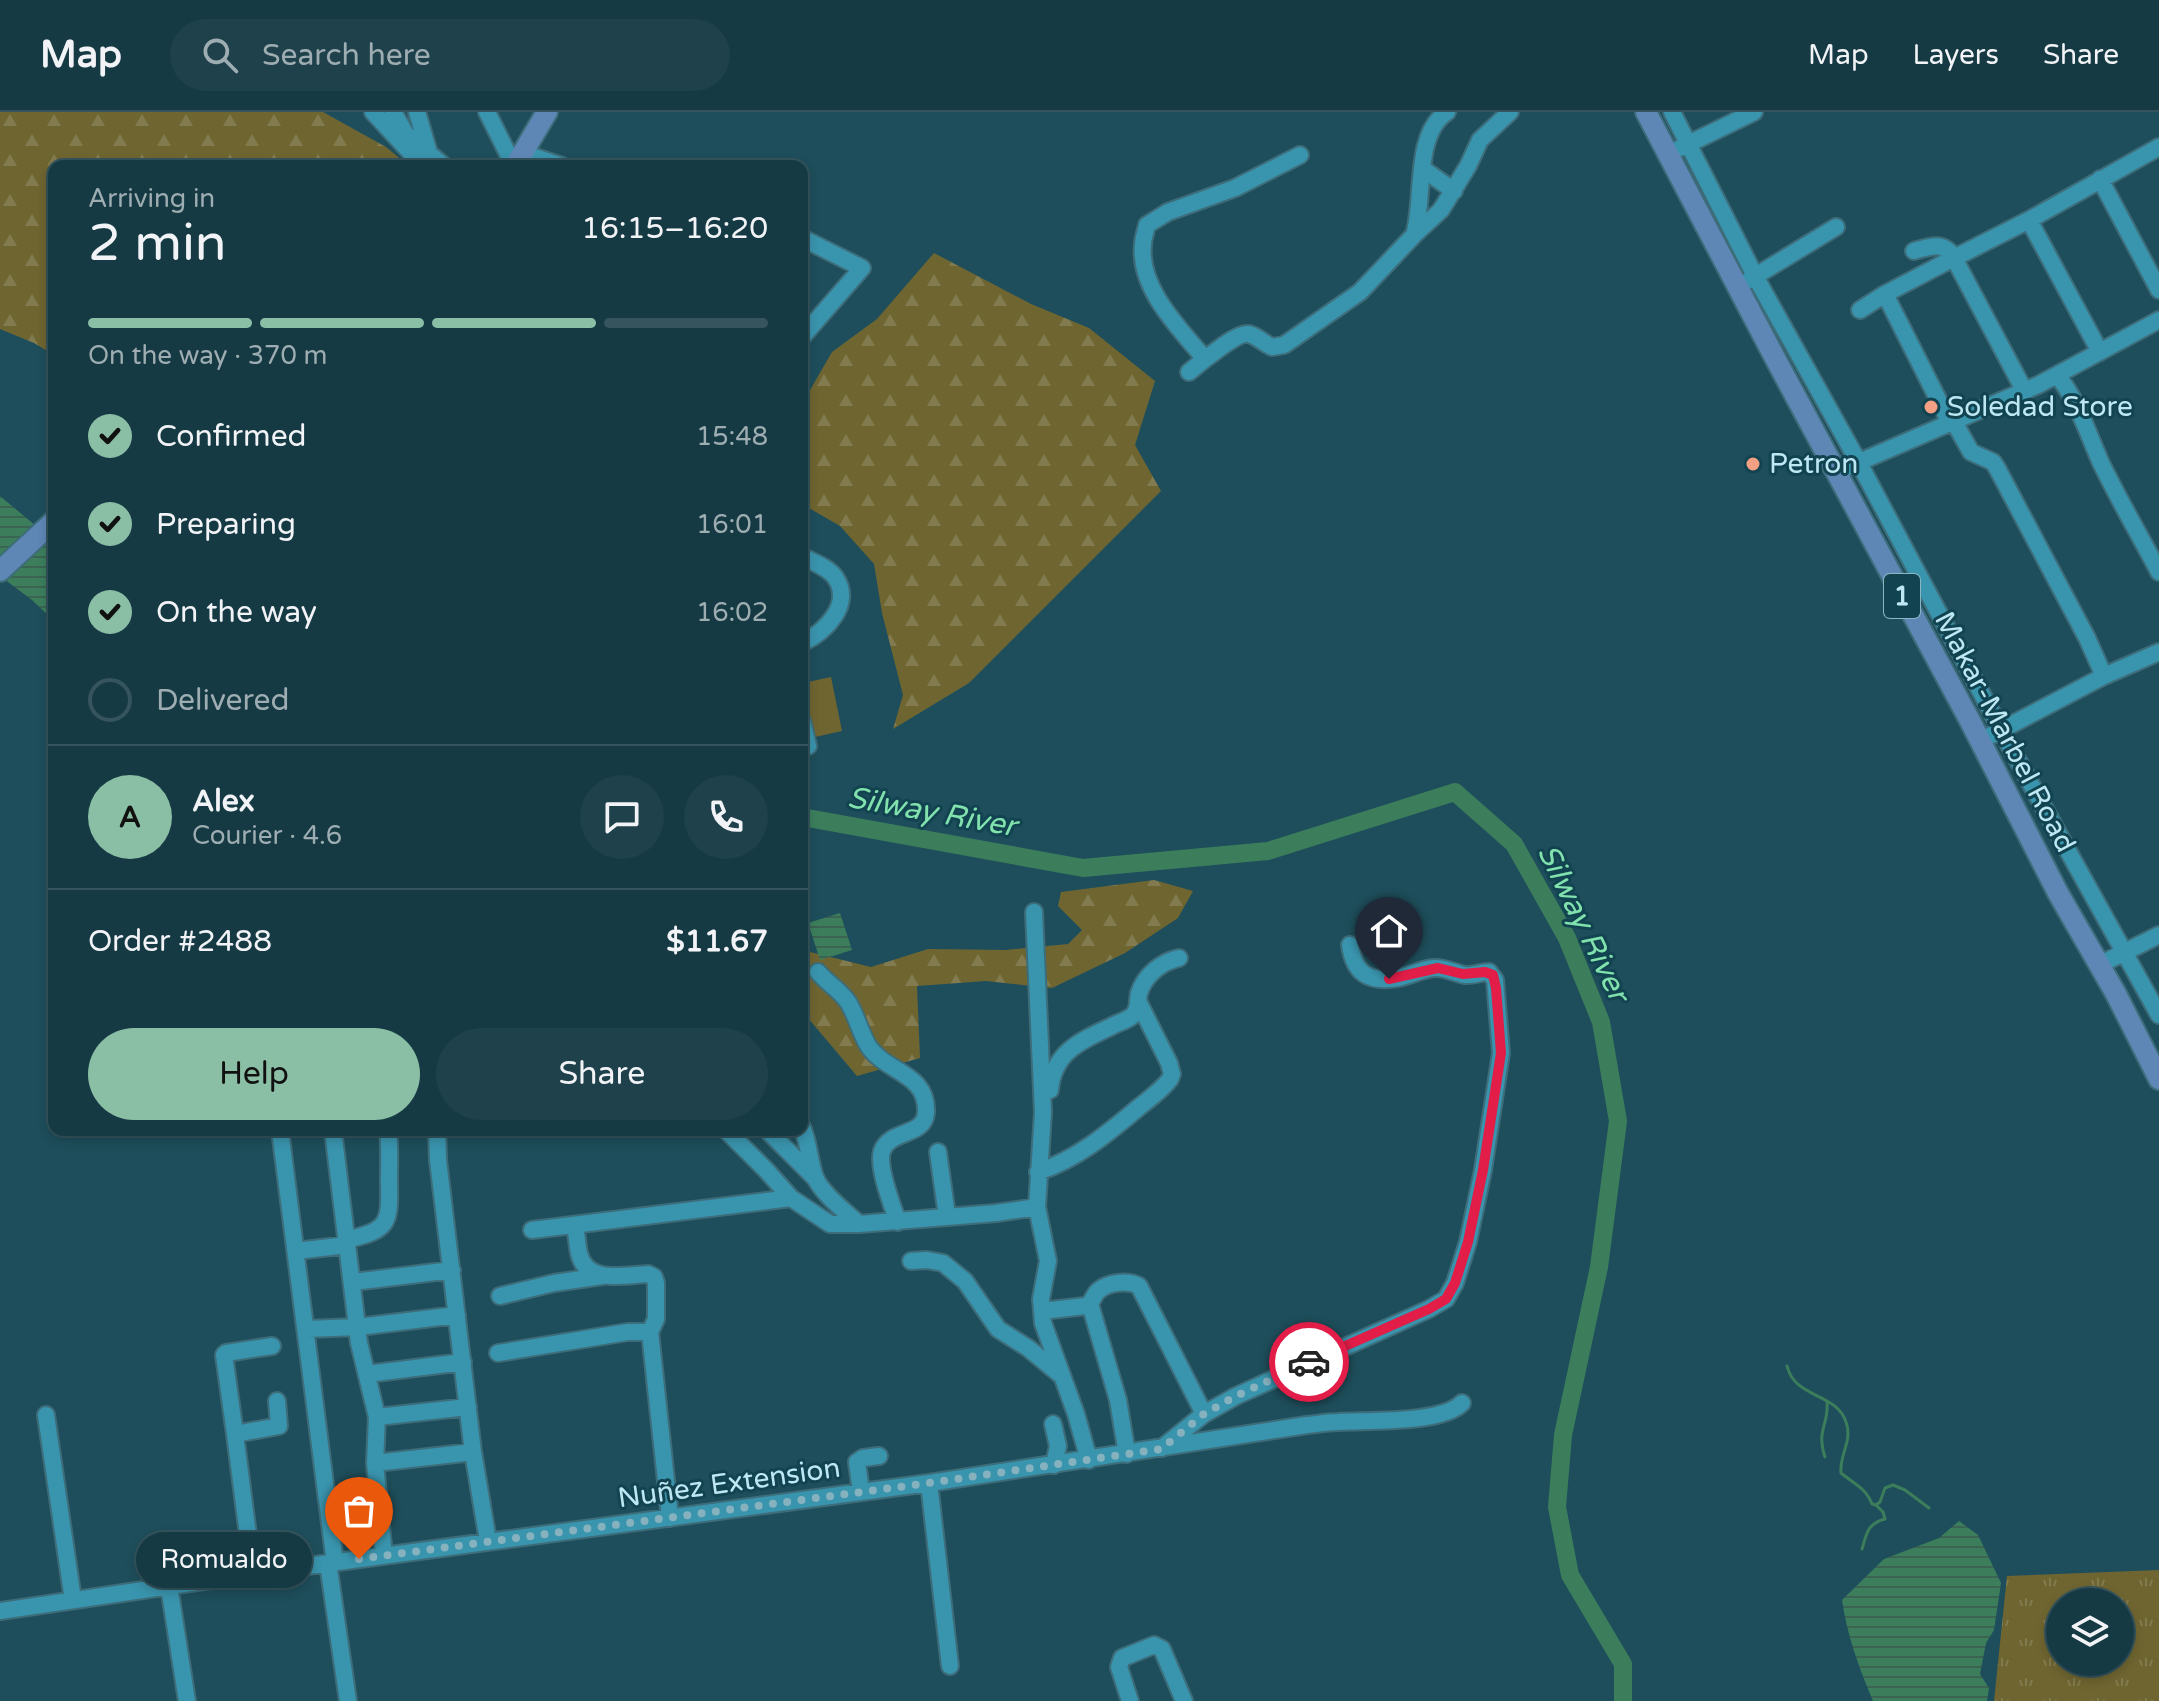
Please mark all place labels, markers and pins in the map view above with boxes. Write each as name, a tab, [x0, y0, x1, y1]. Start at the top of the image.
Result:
place label: Soledad Store	[1947, 390, 2133, 424]
marker: Soledad Store	[1922, 398, 1940, 416]
place label: Petron	[1769, 447, 1858, 481]
marker: Petron	[1744, 455, 1762, 473]
pin	[1355, 897, 1423, 979]
pin	[325, 1477, 393, 1559]
callout: Romualdo	[135, 1531, 311, 1587]

